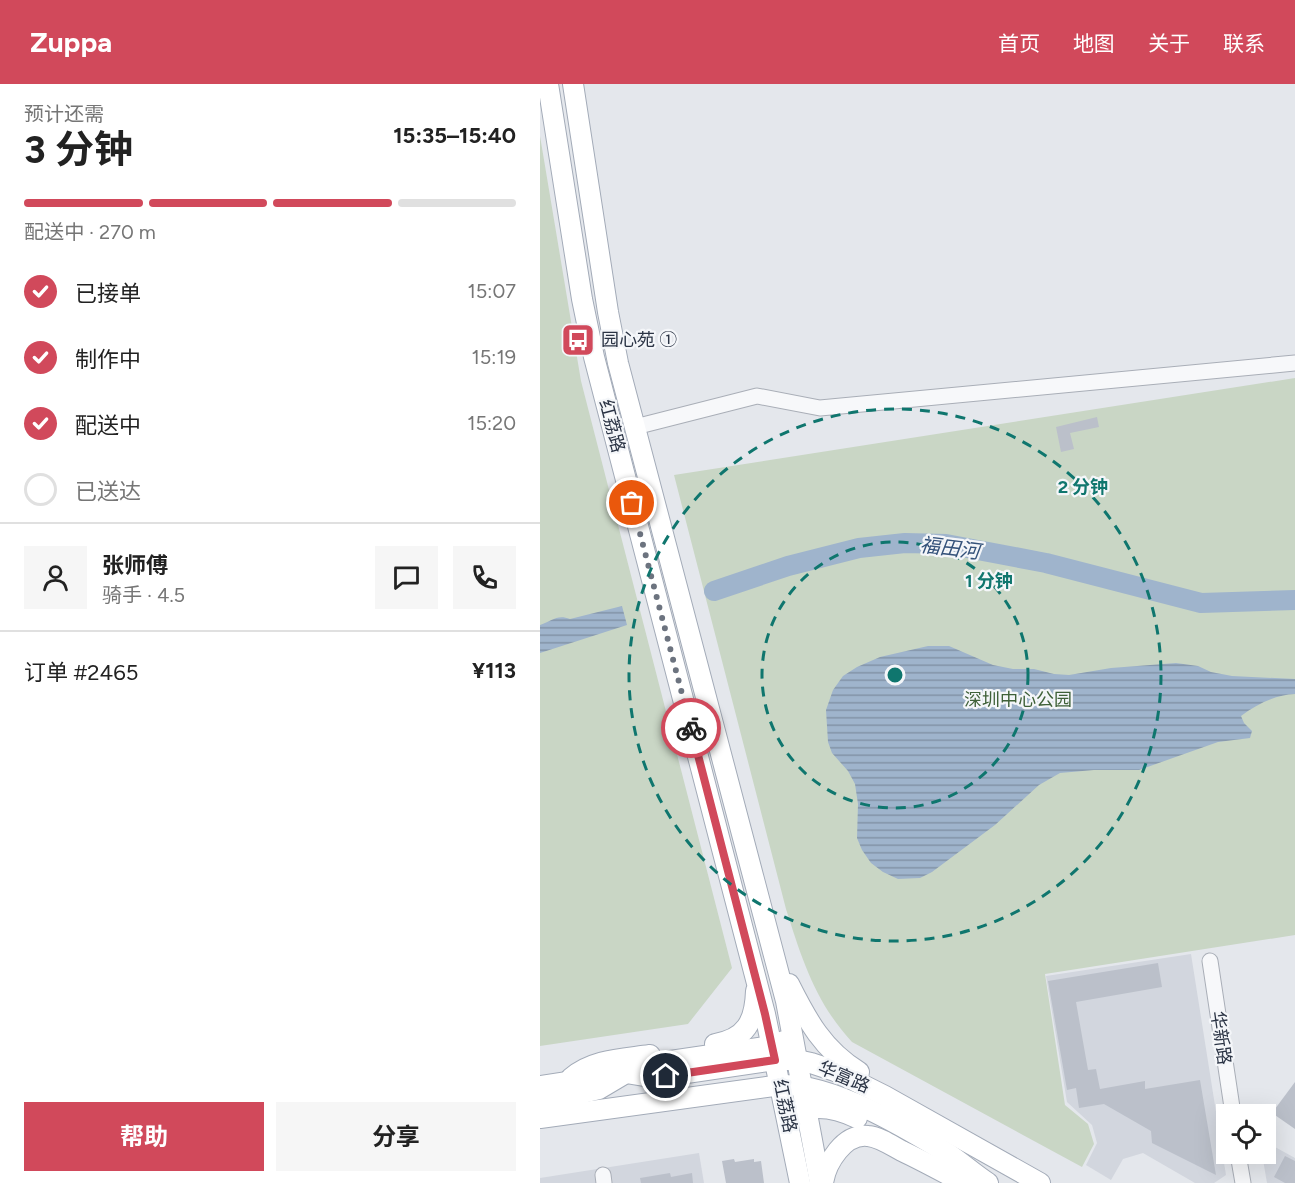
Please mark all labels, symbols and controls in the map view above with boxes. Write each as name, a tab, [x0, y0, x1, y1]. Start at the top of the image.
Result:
text: Zuppa	[30, 25, 112, 59]
text: 首页	[998, 31, 1040, 56]
text: 地图	[1073, 31, 1115, 56]
text: 关于	[1148, 31, 1190, 56]
text: 联系	[1223, 31, 1265, 56]
text: 预计还需	[24, 102, 104, 126]
text: 15:35–15:40	[393, 122, 516, 149]
text: 3 分钟	[24, 126, 133, 173]
text: 配送中 · 270 m	[24, 220, 156, 244]
icon: check	[24, 275, 57, 308]
text: 15:07	[468, 279, 516, 303]
text: 已接单	[75, 280, 141, 307]
bus stop icon: 园心苑 ①	[560, 322, 596, 358]
place label: 园心苑 ①	[601, 329, 677, 351]
icon: check	[24, 341, 57, 374]
text: 15:19	[472, 345, 516, 369]
text: 制作中	[75, 346, 141, 373]
street label: 红荔路	[594, 397, 630, 455]
icon: check	[24, 407, 57, 440]
text: 15:20	[467, 411, 516, 435]
text: 配送中	[75, 412, 141, 439]
text: 2 分钟	[1058, 476, 1108, 498]
pin	[606, 477, 657, 528]
text: 已送达	[75, 478, 141, 505]
icon: bag	[615, 486, 648, 519]
water label: 福田河	[919, 532, 985, 564]
button: person	[24, 546, 87, 609]
button: chat	[375, 546, 438, 609]
button: phone	[453, 546, 516, 609]
text: 张师傅	[102, 552, 168, 579]
text: 1 分钟	[965, 570, 1013, 592]
text: 骑手 · 4.5	[102, 583, 185, 607]
text: ¥113	[472, 657, 516, 684]
text: 订单 #2465	[24, 659, 138, 686]
centre of rings	[885, 665, 905, 685]
park label: 深圳中心公园	[964, 689, 1072, 711]
courier	[661, 698, 721, 758]
icon: bike	[675, 712, 708, 745]
street label: 华新路	[1206, 1010, 1236, 1066]
pin	[640, 1050, 691, 1101]
street label: 华富路	[815, 1056, 873, 1098]
icon: home	[649, 1059, 682, 1092]
street label: 红荔路	[769, 1077, 801, 1135]
button: 帮助	[24, 1102, 264, 1171]
button: 分享	[276, 1102, 516, 1171]
map controls	[1216, 1104, 1276, 1164]
button: locate	[1216, 1104, 1276, 1164]

